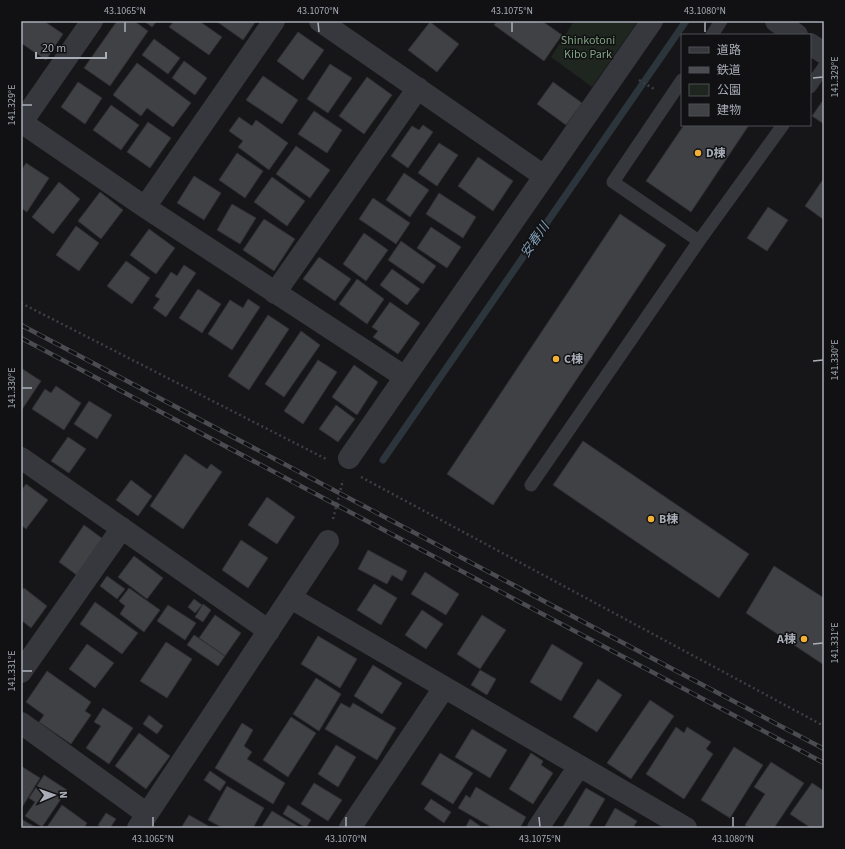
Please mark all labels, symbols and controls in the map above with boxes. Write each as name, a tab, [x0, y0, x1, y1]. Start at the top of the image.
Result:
text: 43.1065°N	[104, 4, 146, 18]
text: 43.1070°N	[297, 4, 339, 18]
text: 43.1075°N	[491, 4, 533, 18]
text: 43.1080°N	[684, 4, 726, 18]
park label: Shinkotoni Kibo Park	[561, 32, 615, 63]
scale bar	[36, 34, 106, 60]
legend	[681, 34, 811, 126]
text: 20 m	[42, 40, 66, 57]
text: 道路	[717, 42, 741, 59]
text: 141.329°E	[828, 57, 842, 97]
text: 鉄道	[717, 62, 741, 79]
text: 公園	[717, 82, 741, 99]
text: 141.329°E	[5, 85, 19, 125]
text: 建物	[717, 102, 741, 119]
place label: D棟	[706, 145, 726, 162]
marker: D棟	[693, 148, 703, 158]
water label: 安春川	[516, 217, 555, 261]
text: 141.330°E	[828, 340, 842, 380]
place label: C棟	[564, 351, 583, 368]
marker: C棟	[551, 354, 561, 364]
text: 141.330°E	[5, 368, 19, 408]
place label: B棟	[659, 511, 678, 528]
marker: B棟	[646, 514, 656, 524]
text: 141.331°E	[828, 623, 842, 663]
place label: A棟	[776, 631, 796, 648]
marker: A棟	[799, 634, 809, 644]
text: 141.331°E	[5, 651, 19, 691]
north arrow	[34, 775, 74, 815]
text: N	[56, 791, 71, 799]
text: 43.1065°N	[132, 832, 174, 846]
text: 43.1070°N	[325, 832, 367, 846]
text: 43.1075°N	[519, 832, 561, 846]
text: 43.1080°N	[712, 832, 754, 846]

